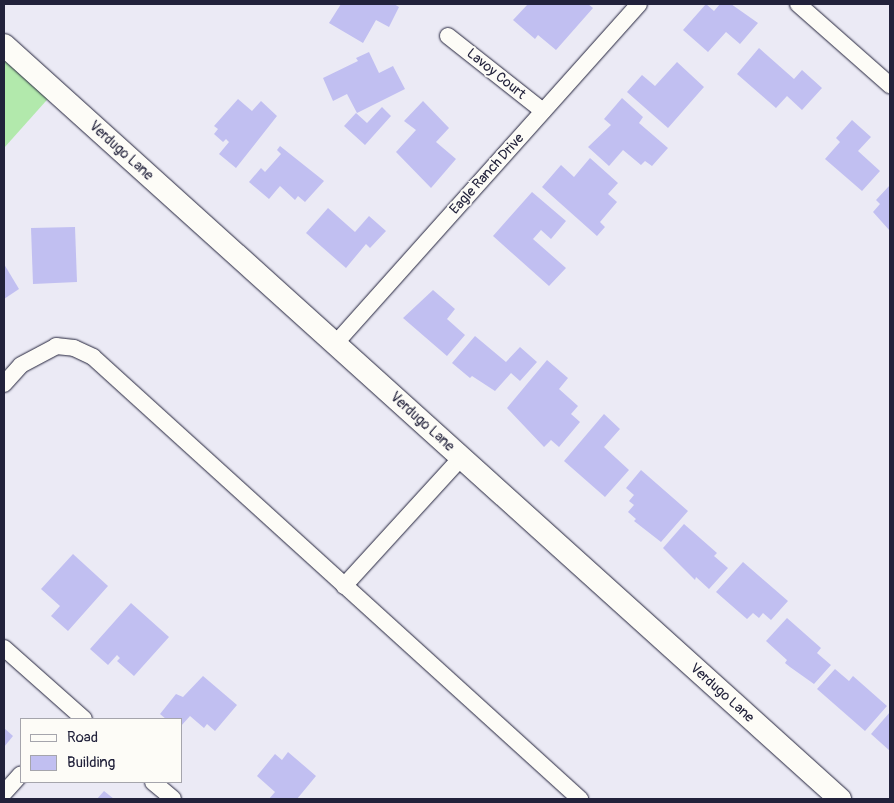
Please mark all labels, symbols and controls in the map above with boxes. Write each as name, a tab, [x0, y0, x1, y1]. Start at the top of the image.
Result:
street label: Lavoy Court	[463, 45, 529, 103]
street label: Verdugo Lane	[86, 118, 156, 184]
street label: Eagle Ranch Drive	[446, 130, 528, 218]
street label: Verdugo Lane	[387, 389, 457, 455]
street label: Verdugo Lane	[687, 660, 757, 726]
legend	[20, 718, 182, 783]
text: Road	[67, 728, 98, 747]
text: Building	[67, 753, 115, 772]

